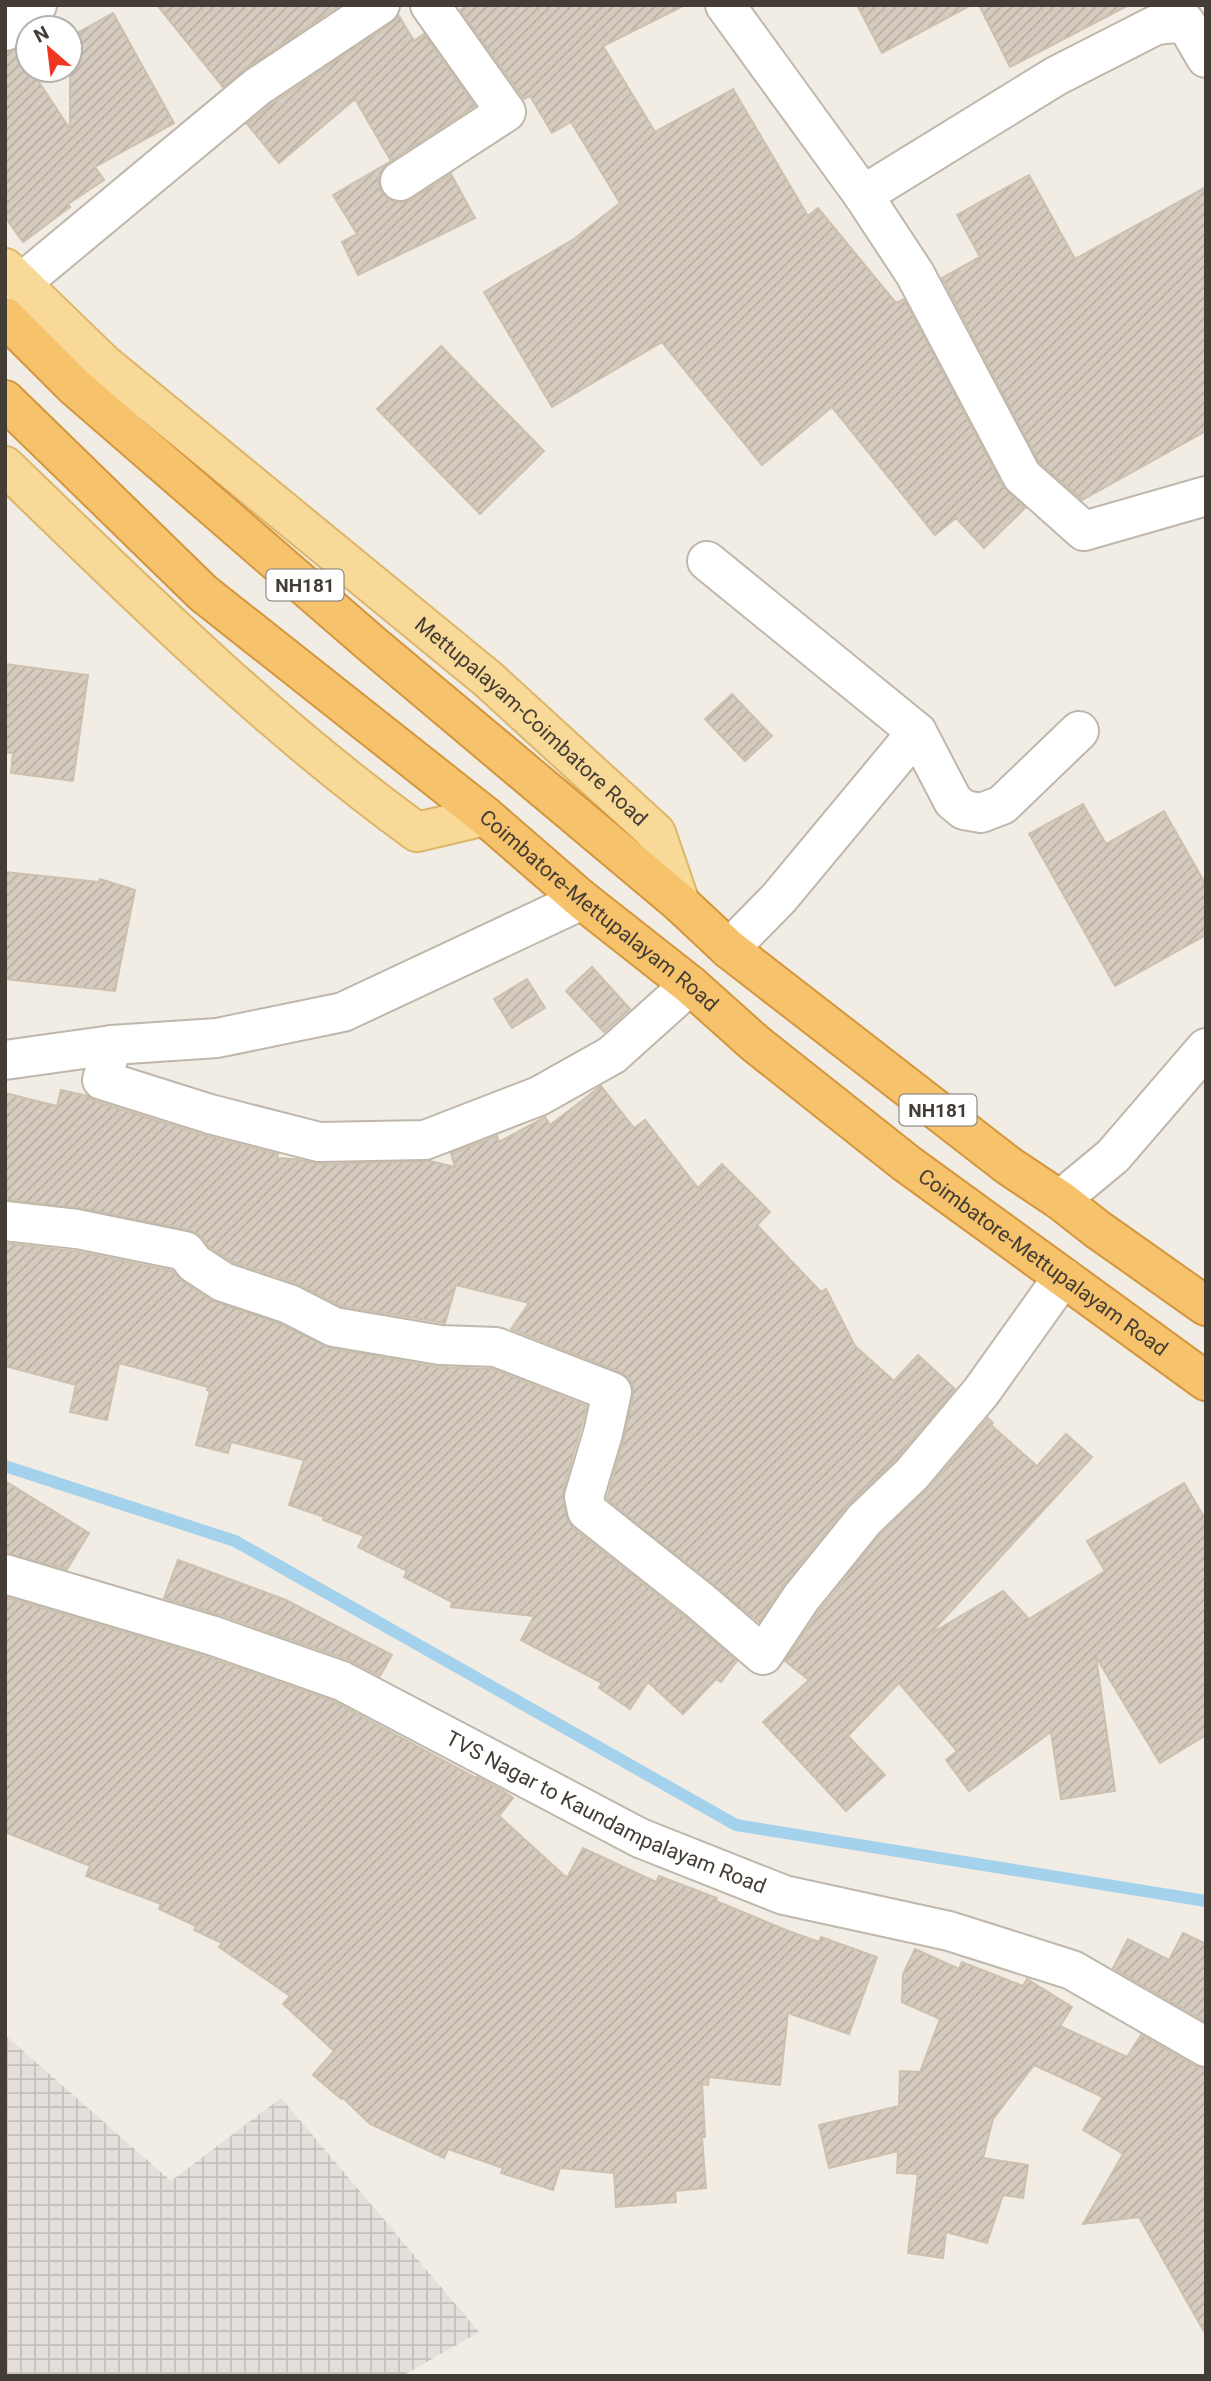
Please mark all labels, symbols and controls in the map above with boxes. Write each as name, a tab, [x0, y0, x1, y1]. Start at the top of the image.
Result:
north arrow	[14, 14, 84, 84]
text: N	[30, 21, 53, 48]
road number: NH181	[266, 570, 344, 600]
street label: Mettupalayam-Coimbatore Road	[410, 612, 652, 831]
street label: Coimbatore-Mettupalayam Road	[475, 805, 723, 1016]
road number: NH181	[900, 1094, 976, 1126]
street label: Coimbatore-Mettupalayam Road	[913, 1164, 1172, 1361]
street label: TVS Nagar to Kaundampalayam Road	[442, 1726, 769, 1899]

